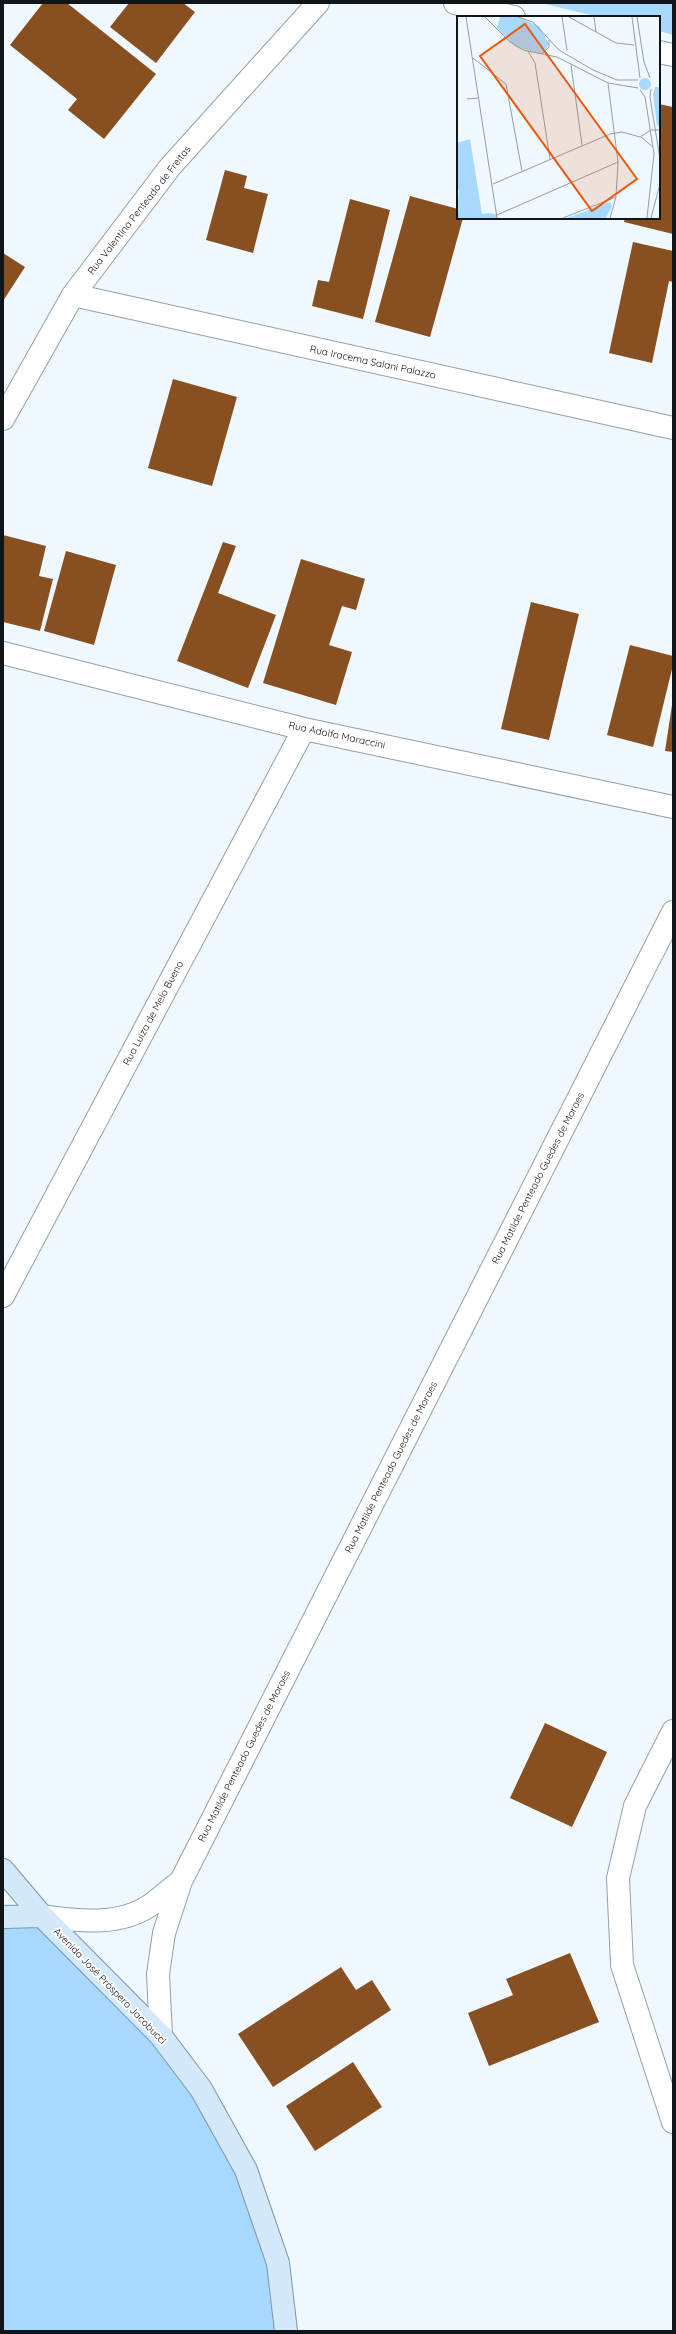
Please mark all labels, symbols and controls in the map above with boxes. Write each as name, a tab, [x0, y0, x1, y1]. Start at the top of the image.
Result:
inset map	[457, 16, 660, 219]
street label: Rua Valentina Penteado de Freitas	[85, 143, 194, 277]
street label: Rua Iracema Salani Palazzo	[309, 342, 437, 382]
street label: Rua Adolfo Maraccini	[287, 718, 387, 752]
street label: Rua Luiza de Melo Bueno	[120, 958, 186, 1068]
street label: Rua Matilde Penteado Guedes de Moraes	[489, 1090, 587, 1266]
street label: Rua Matilde Penteado Guedes de Moraes	[342, 1379, 440, 1555]
street label: Rua Matilde Penteado Guedes de Moraes	[195, 1668, 293, 1844]
street label: Avenida José Próspero Jacobucci	[51, 1925, 169, 2047]

